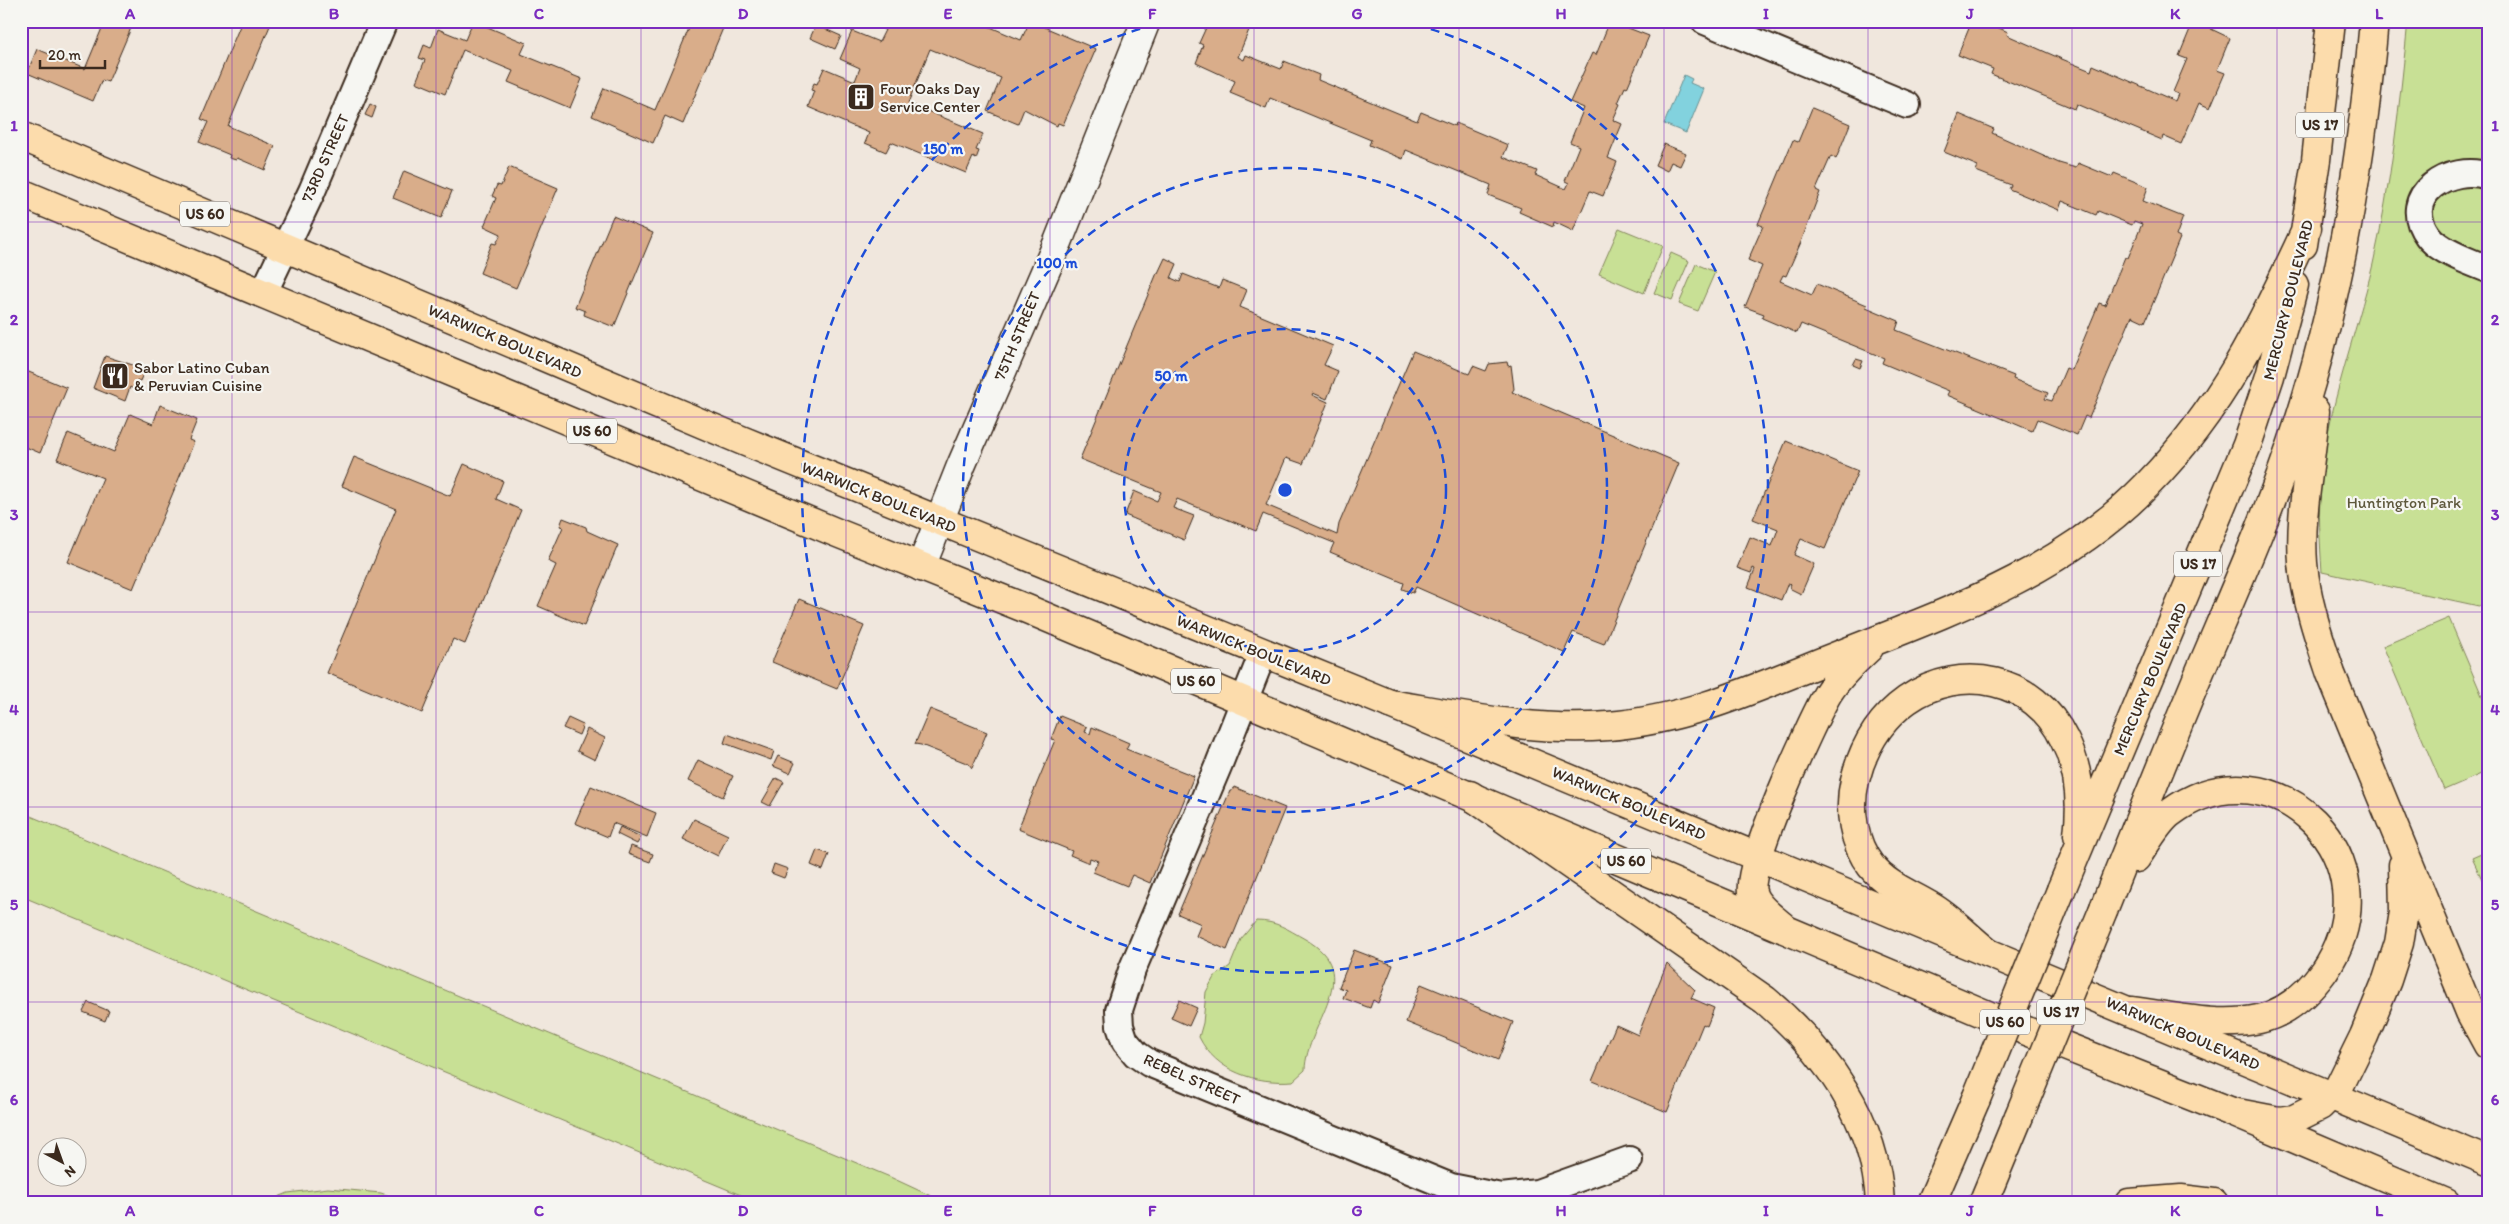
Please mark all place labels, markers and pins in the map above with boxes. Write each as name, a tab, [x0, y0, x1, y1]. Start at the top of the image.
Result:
place label: Four Oaks Day Service Center	[880, 79, 981, 116]
building icon: Four Oaks Day Service Center	[846, 82, 876, 112]
place label: Sabor Latino Cuban & Peruvian Cuisine	[134, 358, 270, 395]
restaurant icon: Sabor Latino Cuban & Peruvian Cuisine	[100, 361, 130, 391]
centre of rings	[1276, 481, 1294, 499]

